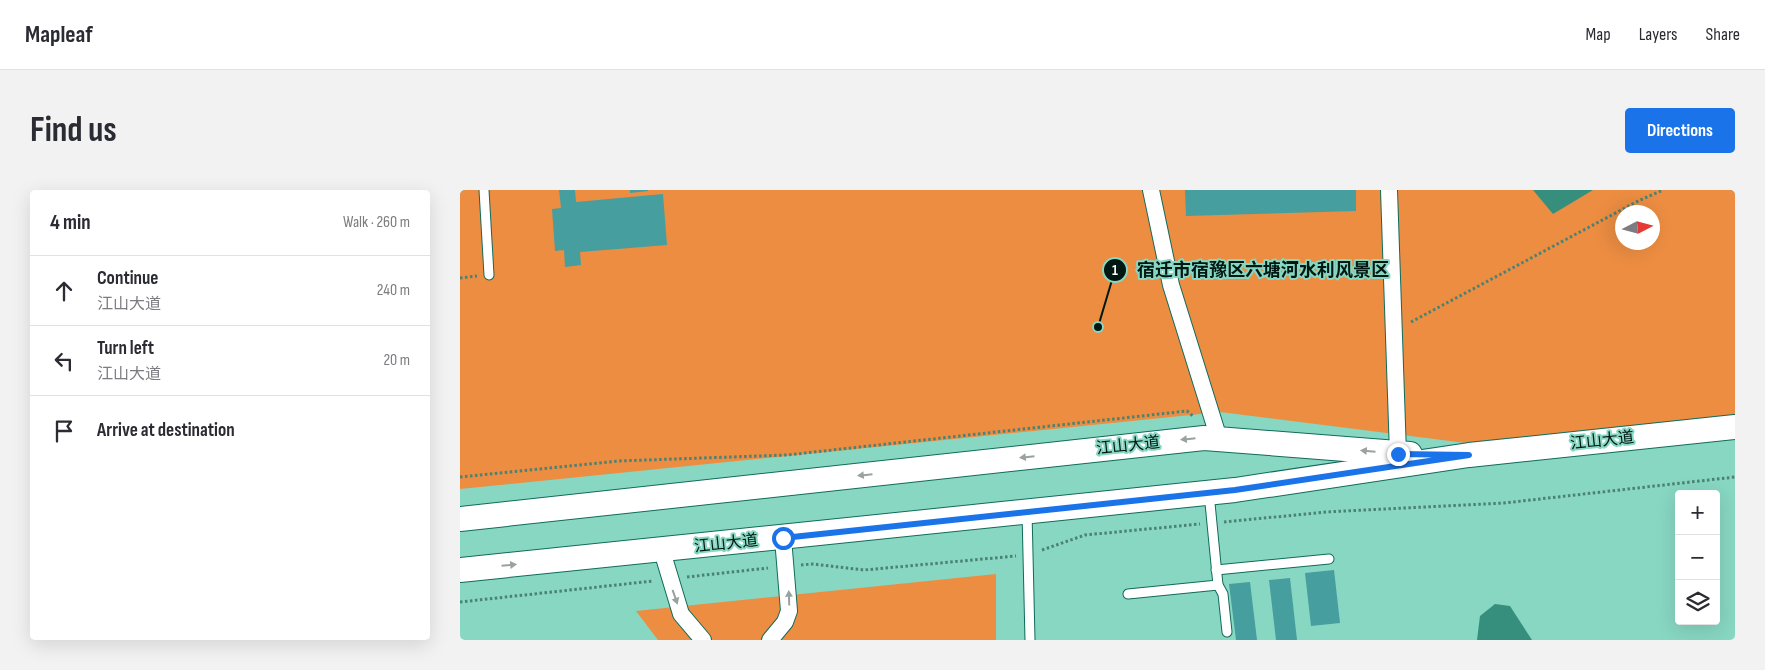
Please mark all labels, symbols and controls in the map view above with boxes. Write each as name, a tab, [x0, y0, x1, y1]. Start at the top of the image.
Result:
text: Mapleaf	[25, 20, 93, 49]
text: Map	[1586, 24, 1611, 45]
text: Layers	[1639, 24, 1678, 45]
text: Share	[1706, 24, 1740, 45]
button: Directions	[1625, 108, 1735, 153]
text: Find us	[30, 109, 117, 152]
north arrow	[1615, 205, 1660, 250]
text: 4 min	[50, 210, 91, 235]
text: Walk · 260 m	[343, 213, 410, 232]
callout: 宿迁市宿豫区六塘河水利风景区	[1102, 253, 1399, 286]
text: 宿迁市宿豫区六塘河水利风景区	[1137, 260, 1389, 281]
text: 1	[1112, 261, 1118, 280]
text: Continue	[97, 267, 158, 290]
icon: ahead	[50, 277, 78, 305]
text: 240 m	[377, 281, 410, 300]
text: 江山大道	[97, 295, 161, 314]
text: Turn left	[97, 337, 154, 360]
icon: left	[50, 347, 78, 375]
text: 20 m	[383, 351, 410, 370]
text: 江山大道	[97, 365, 161, 384]
icon: arrive	[50, 417, 78, 445]
text: Arrive at destination	[97, 419, 235, 442]
street label: 江山大道	[1569, 428, 1635, 454]
street label: 江山大道	[1095, 433, 1161, 459]
one-way arrow	[1180, 435, 1196, 443]
route end	[1387, 443, 1410, 466]
one-way arrow	[1359, 447, 1375, 455]
one-way arrow	[1018, 453, 1034, 461]
one-way arrow	[857, 471, 873, 479]
map controls	[1675, 490, 1720, 625]
button: +	[1675, 490, 1720, 535]
route start	[772, 527, 795, 550]
street label: 江山大道	[693, 531, 759, 557]
button: −	[1675, 535, 1720, 580]
one-way arrow	[501, 561, 517, 569]
button: layers	[1675, 580, 1720, 625]
one-way arrow	[672, 590, 679, 605]
one-way arrow	[785, 590, 793, 606]

